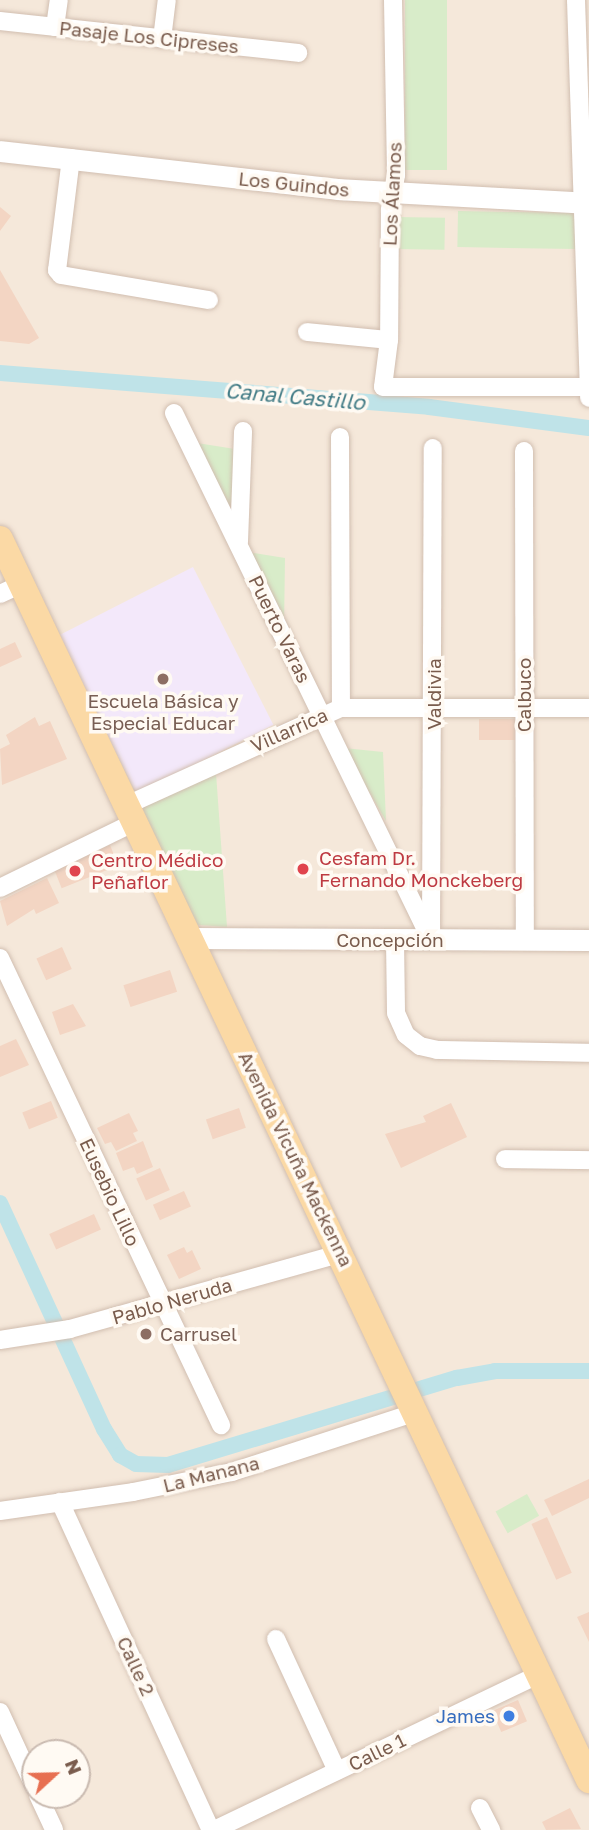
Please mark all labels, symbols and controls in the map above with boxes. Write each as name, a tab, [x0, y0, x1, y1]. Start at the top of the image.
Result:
street label: Pasaje Los Cipreses	[58, 16, 240, 58]
street label: Los Álamos	[378, 141, 406, 247]
street label: Los Guindos	[237, 167, 351, 201]
water label: Canal Castillo	[224, 377, 366, 415]
street label: Puerto Varas	[244, 571, 316, 687]
street label: Valdivia	[423, 658, 445, 730]
street label: Calbuco	[513, 658, 535, 732]
marker: Escuela Básica y Especial Educar	[155, 671, 171, 687]
place label: Escuela Básica y Especial Educar	[87, 690, 239, 734]
street label: Villarrica	[247, 703, 331, 757]
place label: Cesfam Dr. Fernando Monckeberg	[319, 847, 523, 891]
place label: Centro Médico Peñaflor	[91, 849, 223, 893]
marker: Cesfam Dr. Fernando Monckeberg	[293, 859, 313, 879]
marker: Centro Médico Peñaflor	[65, 861, 85, 881]
street label: Concepción	[336, 929, 444, 951]
street label: Avenida Vicuña Mackenna	[234, 1048, 358, 1270]
street label: Eusebio Lillo	[75, 1134, 145, 1250]
street label: Pablo Neruda	[109, 1273, 235, 1329]
place label: Carrusel	[160, 1323, 237, 1345]
marker: Carrusel	[138, 1326, 154, 1342]
street label: La Manana	[160, 1451, 262, 1497]
street label: Calle 2	[112, 1633, 160, 1699]
place label: James	[436, 1705, 495, 1727]
marker: James	[501, 1708, 517, 1724]
street label: Calle 1	[345, 1728, 409, 1776]
north arrow	[21, 1739, 91, 1809]
text: N	[61, 1756, 87, 1778]

